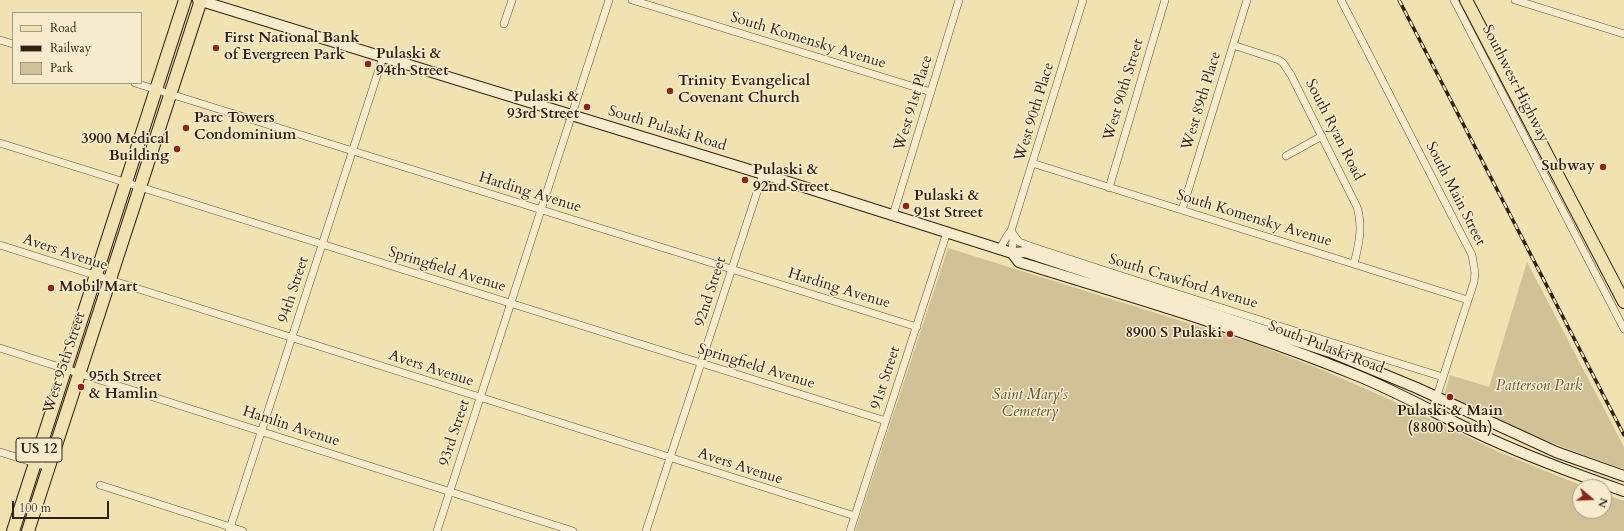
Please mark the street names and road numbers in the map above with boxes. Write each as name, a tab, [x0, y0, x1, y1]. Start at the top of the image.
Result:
street label: South Komensky Avenue	[728, 9, 888, 73]
street label: Southwest Highway	[1478, 22, 1552, 146]
street label: West 90th Street	[1100, 37, 1148, 143]
street label: West 89th Place	[1178, 49, 1226, 153]
street label: West 91st Place	[891, 53, 937, 153]
street label: West 90th Place	[1011, 60, 1059, 164]
street label: South Ryan Road	[1301, 76, 1367, 184]
street label: South Pulaski Road	[606, 102, 728, 156]
street label: South Main Street	[1421, 139, 1489, 249]
street label: Harding Avenue	[477, 169, 583, 217]
street label: South Komensky Avenue	[1174, 187, 1334, 251]
street label: Avers Avenue	[20, 231, 110, 275]
street label: Springfield Avenue	[386, 244, 508, 296]
street label: South Crawford Avenue	[1106, 251, 1260, 313]
street label: 94th Street	[275, 255, 313, 325]
street label: 92nd Street	[691, 255, 731, 329]
street label: Harding Avenue	[786, 265, 892, 313]
street label: West 95th Street	[40, 310, 90, 416]
street label: South Pulaski Road	[1266, 318, 1386, 378]
street label: Springfield Avenue	[695, 341, 817, 393]
street label: 91st Street	[867, 344, 905, 412]
street label: Avers Avenue	[386, 347, 476, 391]
street label: 93rd Street	[436, 397, 474, 469]
street label: Hamlin Avenue	[240, 403, 342, 451]
road number: US 12	[16, 438, 62, 462]
street label: Avers Avenue	[695, 445, 785, 489]

